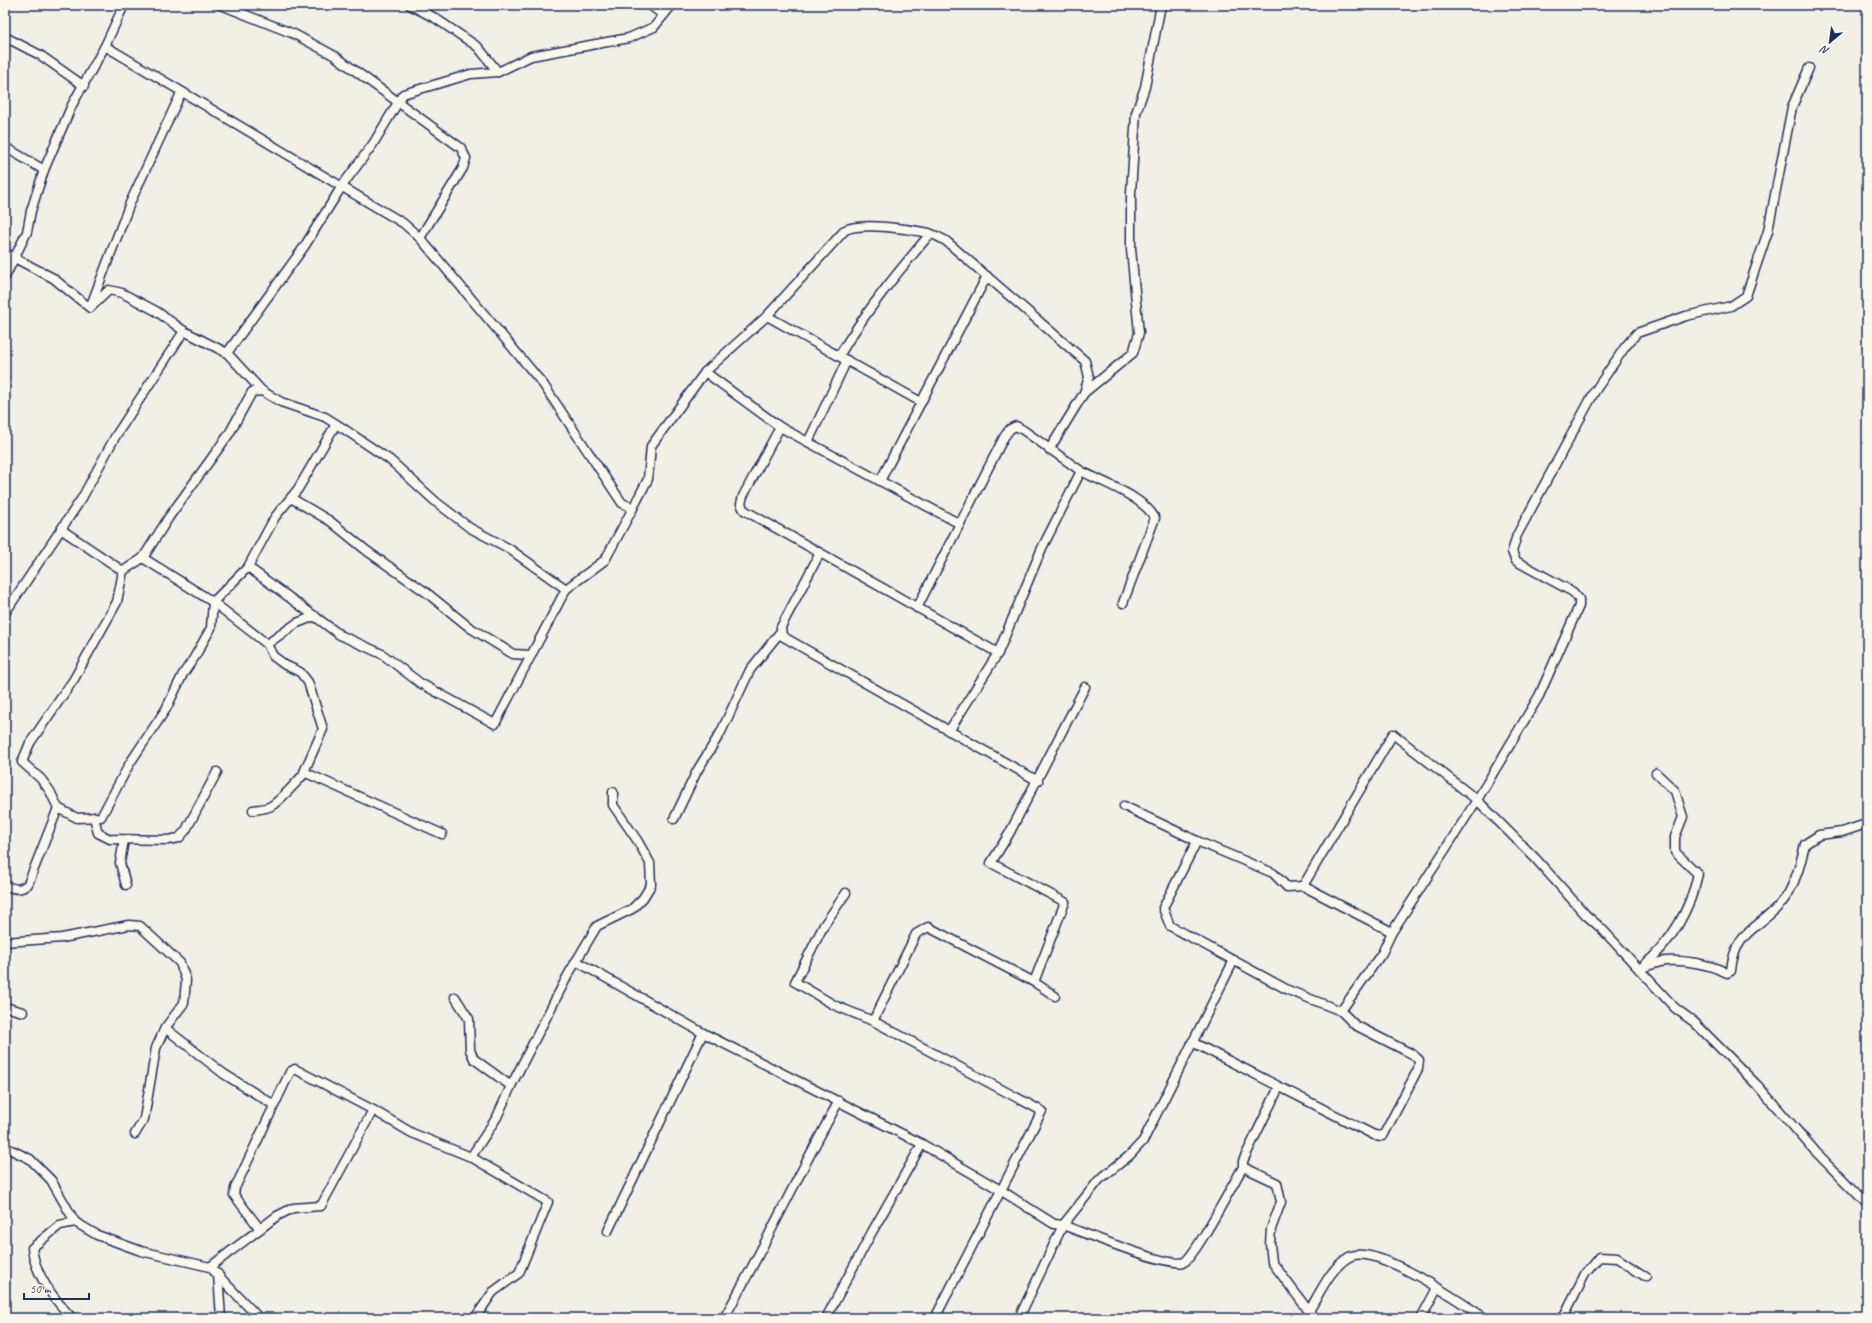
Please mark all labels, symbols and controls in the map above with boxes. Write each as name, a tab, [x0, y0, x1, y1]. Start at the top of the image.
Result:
north arrow	[1810, 22, 1850, 62]
text: N	[1817, 42, 1832, 59]
scale bar	[24, 1275, 89, 1301]
text: 50 m	[30, 1281, 52, 1297]

